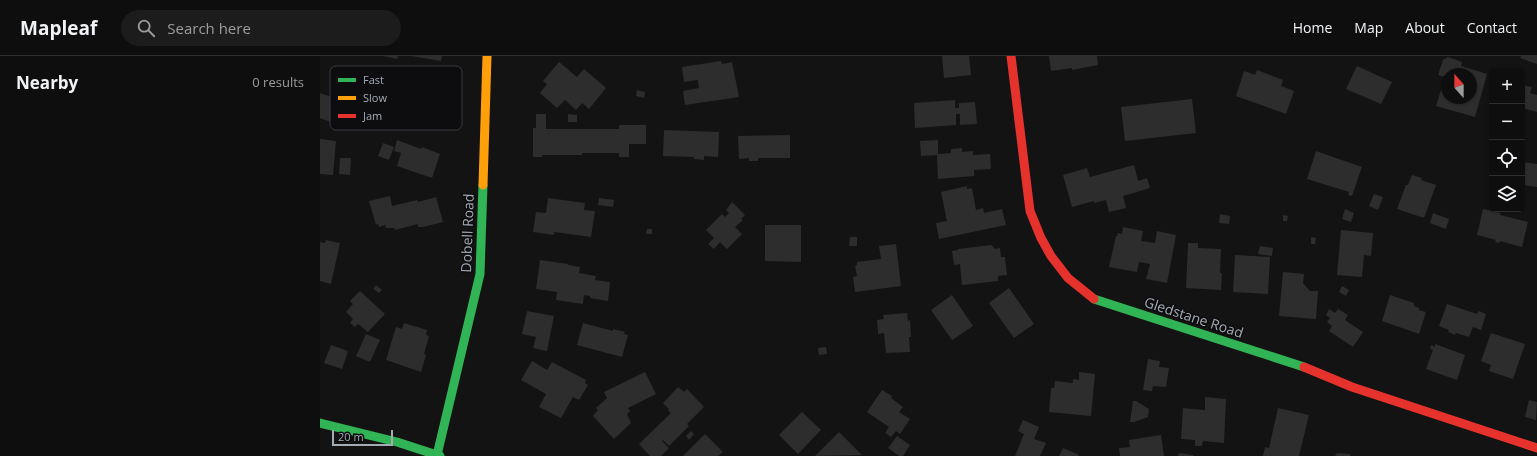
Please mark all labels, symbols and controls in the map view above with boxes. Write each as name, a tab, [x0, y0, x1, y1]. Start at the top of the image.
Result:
search box	[121, 10, 401, 46]
text: Mapleaf	[20, 15, 97, 41]
icon: search	[135, 17, 157, 39]
text: Search here	[167, 18, 251, 38]
text: Home	[1293, 18, 1332, 37]
text: Map	[1354, 18, 1383, 37]
text: About	[1405, 18, 1445, 37]
text: Contact	[1467, 18, 1517, 37]
legend	[330, 66, 462, 130]
north arrow	[1441, 68, 1477, 104]
map controls	[1489, 68, 1525, 212]
button: +	[1489, 68, 1525, 104]
text: Nearby	[16, 71, 78, 94]
text: Fast	[363, 72, 384, 87]
text: 0 results	[252, 73, 304, 91]
text: Slow	[363, 90, 387, 105]
button: −	[1489, 104, 1525, 140]
text: Jam	[362, 108, 382, 123]
button: locate	[1489, 140, 1525, 176]
button: layers	[1489, 176, 1525, 212]
street label: Dobell Road	[456, 193, 478, 273]
street label: Gledstane Road	[1142, 292, 1246, 342]
scale bar	[332, 428, 393, 447]
text: 20 m	[338, 429, 364, 444]

